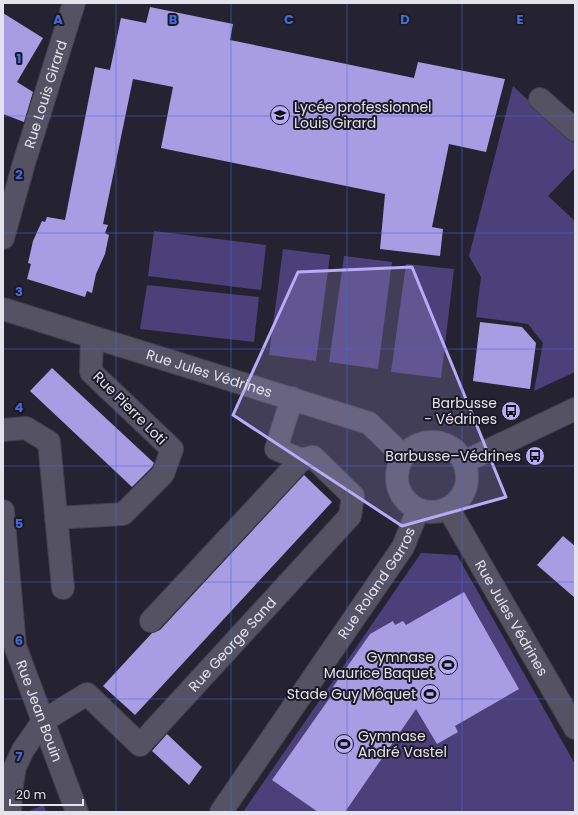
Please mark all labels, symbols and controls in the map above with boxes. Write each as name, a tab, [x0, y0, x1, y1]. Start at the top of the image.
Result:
text: A	[53, 10, 63, 29]
text: B	[169, 10, 178, 29]
text: C	[284, 10, 294, 29]
text: D	[400, 10, 410, 29]
text: E	[516, 10, 524, 29]
street label: Rue Louis Girard	[19, 38, 72, 151]
text: 1	[17, 49, 21, 68]
place label: Lycée professionnel Louis Girard	[294, 97, 432, 133]
school or university icon: Lycée professionnel Louis Girard	[269, 104, 291, 126]
text: 2	[15, 165, 23, 184]
text: 3	[15, 282, 23, 301]
street label: Rue Jules Védrines	[144, 344, 275, 402]
street label: Rue Pierre Loti	[89, 367, 171, 449]
place label: Barbusse - Védrines	[424, 393, 497, 429]
text: 4	[15, 398, 24, 417]
bus stop icon: Barbusse - Védrines	[500, 400, 522, 422]
bus stop icon: Barbusse–Védrines	[524, 445, 546, 467]
place label: Barbusse–Védrines	[385, 446, 521, 466]
text: 5	[15, 514, 23, 533]
street label: Rue Roland Garros	[333, 524, 420, 643]
street label: Rue Jules Védrines	[470, 556, 553, 680]
street label: Rue George Sand	[184, 593, 281, 696]
text: 6	[15, 631, 23, 650]
place label: Gymnase Maurice Baquet	[324, 647, 434, 683]
sports icon: Gymnase Maurice Baquet	[437, 654, 459, 676]
street label: Rue Jean Bouin	[11, 657, 67, 765]
sports icon: Stade Guy Môquet	[419, 683, 441, 705]
place label: Stade Guy Môquet	[287, 684, 416, 704]
place label: Gymnase André Vastel	[358, 726, 447, 762]
sports icon: Gymnase André Vastel	[333, 733, 355, 755]
text: 7	[16, 747, 23, 766]
scale bar	[10, 781, 83, 807]
text: 20 m	[16, 786, 46, 803]

